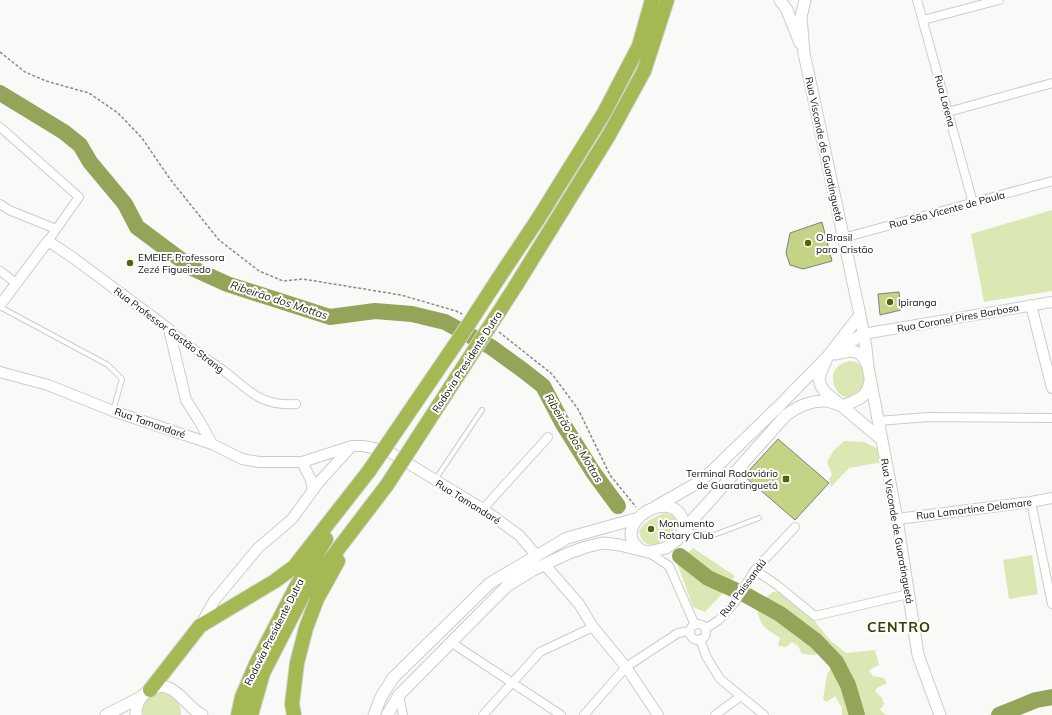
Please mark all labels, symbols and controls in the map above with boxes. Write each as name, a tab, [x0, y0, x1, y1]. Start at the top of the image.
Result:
street label: Rua Lorena	[932, 74, 958, 128]
street label: Rua Visconde de Guaratinguetá	[802, 76, 846, 222]
street label: Rua São Vicente de Paula	[888, 188, 1006, 232]
place label: O Brasil para Cristão	[816, 231, 873, 256]
marker: O Brasil para Cristão	[803, 238, 813, 248]
place label: EMEIEF Professora Zezé Figueiredo	[138, 251, 225, 276]
marker: EMEIEF Professora Zezé Figueiredo	[125, 258, 135, 268]
water label: Ribeirão dos Mottas	[228, 278, 330, 323]
street label: Rua Professor Gastão Strang	[111, 284, 227, 376]
place label: Ipiranga	[898, 296, 936, 309]
marker: Ipiranga	[885, 297, 895, 307]
street label: Rua Coronel Pires Barbosa	[896, 301, 1020, 335]
street label: Rodovia Presidente Dutra	[429, 309, 505, 415]
water label: Ribeirão dos Mottas	[542, 391, 606, 486]
street label: Rua Tamandaré	[113, 405, 187, 441]
street label: Rua Visconde de Guaratinguetá	[878, 457, 916, 605]
place label: Terminal Rodoviário de Guaratinguetá	[686, 467, 778, 492]
marker: Terminal Rodoviário de Guaratinguetá	[781, 474, 791, 484]
street label: Rua Tamandaré	[433, 477, 503, 527]
street label: Rua Lamartine Delamare	[915, 495, 1033, 523]
place label: Monumento Rotary Club	[659, 517, 714, 542]
marker: Monumento Rotary Club	[646, 524, 656, 534]
street label: Rua Paissandú	[717, 556, 769, 620]
street label: Rodovia Presidente Dutra	[241, 576, 307, 688]
district label: CENTRO	[867, 618, 931, 636]

